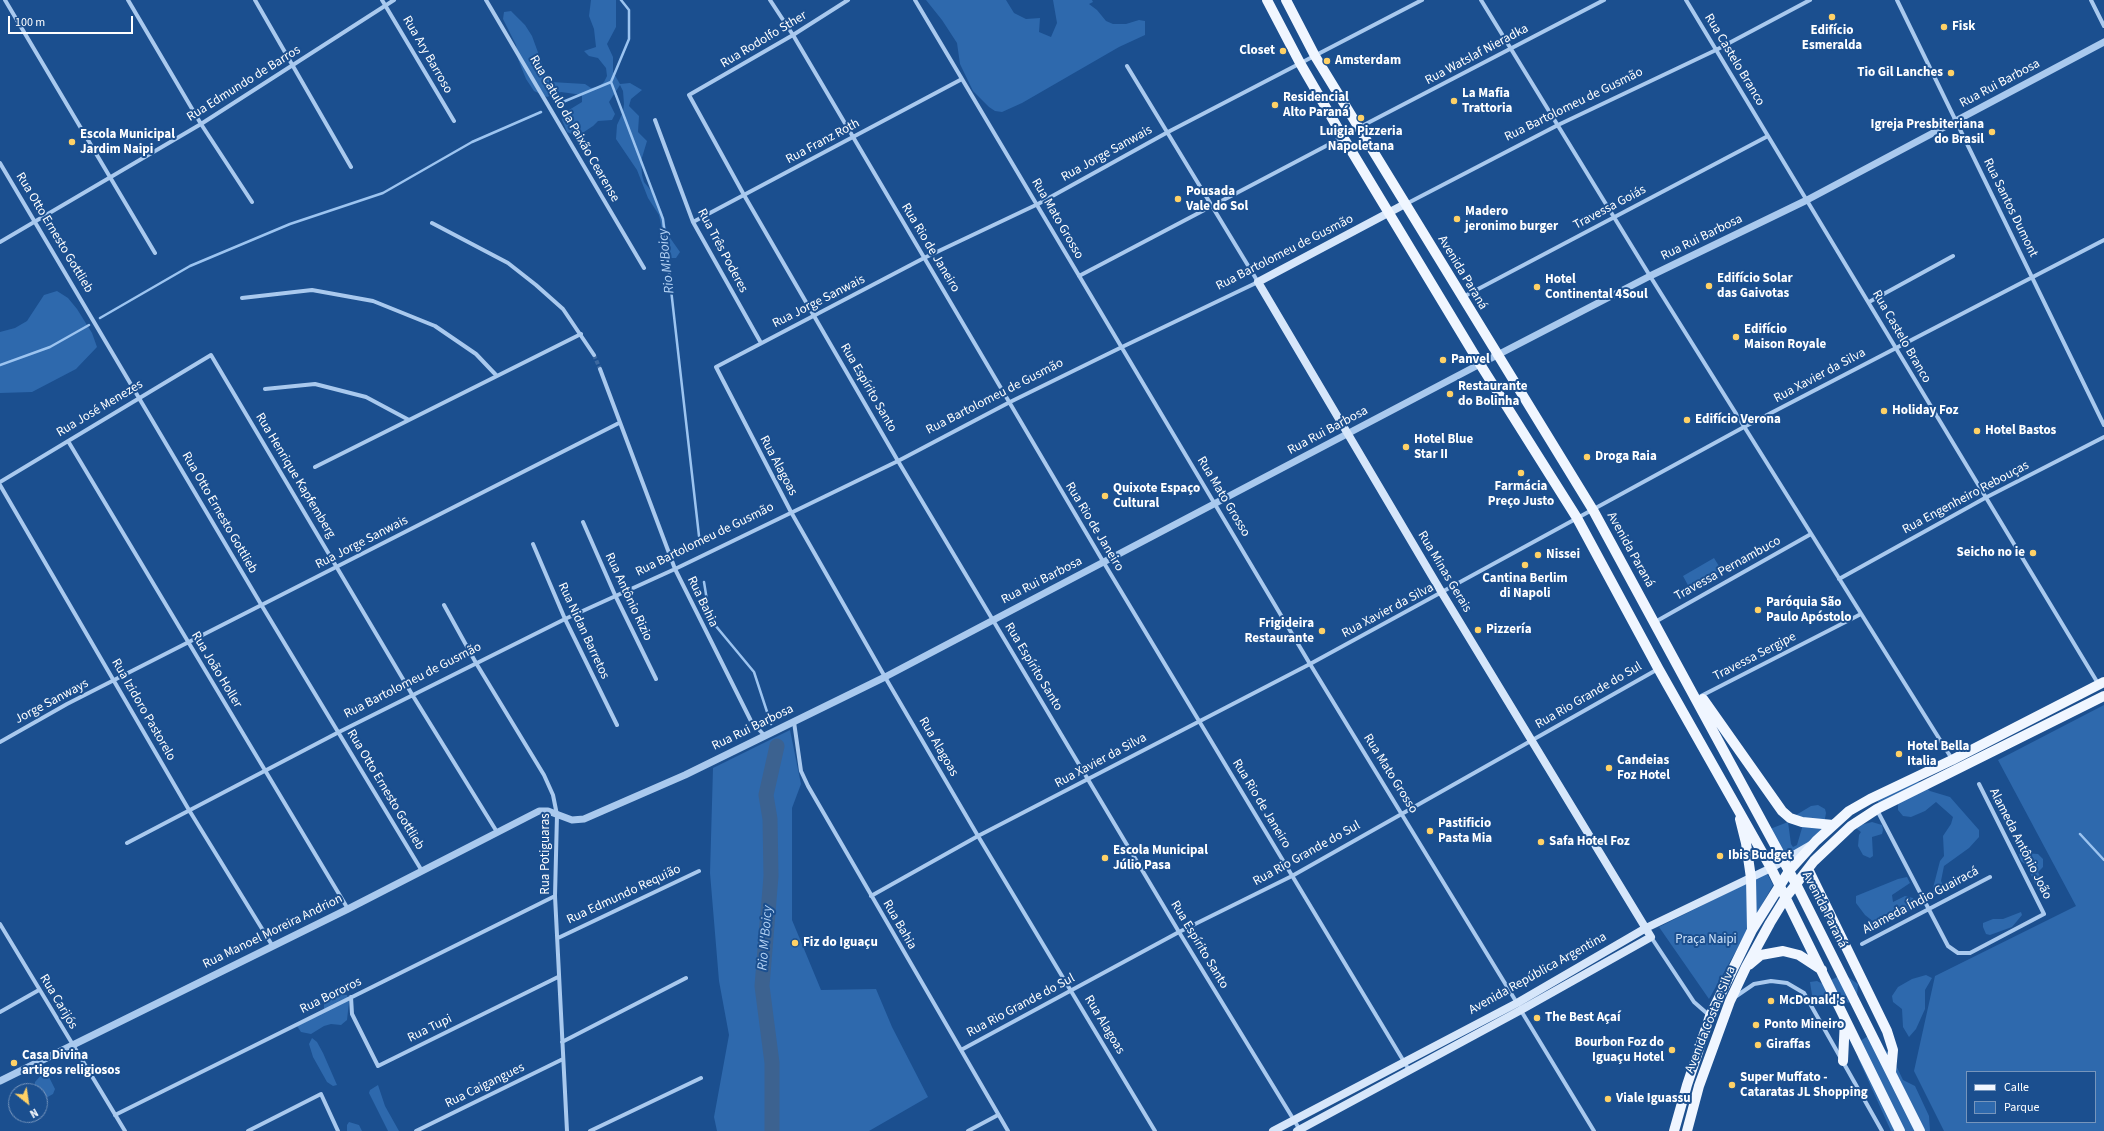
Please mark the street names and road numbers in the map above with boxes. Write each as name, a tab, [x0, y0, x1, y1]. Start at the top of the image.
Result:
street label: Rua Rodolfo Sther	[718, 8, 810, 72]
street label: Rua Castelo Branco	[1700, 11, 1768, 109]
street label: Rua Ary Barroso	[399, 14, 455, 96]
street label: Rua Watslaf Nieradka	[1423, 21, 1531, 89]
street label: Rua Edmundo de Barros	[184, 43, 304, 125]
street label: Rua Catulo da Paixão Cearense	[526, 53, 622, 205]
street label: Rua Rui Barbosa	[1957, 56, 2043, 112]
street label: Rua Bartolomeu de Gusmão	[1502, 65, 1646, 145]
street label: Rua Franz Roth	[783, 116, 863, 168]
street label: Rua Jorge Sanwais	[1059, 123, 1155, 185]
street label: Rua Santos Dumont	[1979, 156, 2041, 260]
street label: Rua Otto Ernesto Gottlieb	[12, 170, 96, 296]
street label: Rua Mato Grosso	[1028, 176, 1086, 262]
street label: Travessa Goiás	[1571, 182, 1649, 234]
street label: Rua Rio de Janeiro	[897, 201, 963, 295]
street label: Rua Três Poderes	[693, 206, 751, 296]
street label: Rua Bartolomeu de Gusmão	[1214, 212, 1356, 294]
street label: Rua Rui Barbosa	[1659, 212, 1745, 264]
street label: Avenida Paraná	[1434, 233, 1490, 313]
street label: Rua Jorge Sanwais	[770, 272, 868, 332]
street label: Rua Castelo Branco	[1868, 288, 1934, 386]
street label: Rua Espírito Santo	[836, 341, 900, 435]
street label: Rua Xavier da Silva	[1771, 345, 1869, 407]
street label: Rua Bartolomeu de Gusmão	[924, 356, 1066, 438]
street label: Rua José Menezes	[54, 377, 146, 441]
street label: Rua Rui Barbosa	[1285, 403, 1371, 459]
street label: Rua Henrique Kapfemberg	[251, 411, 339, 541]
street label: Rua Alagoas	[756, 433, 800, 499]
street label: Rua Otto Ernesto Gottlieb	[178, 449, 260, 577]
street label: Rua Mato Grosso	[1193, 454, 1253, 540]
street label: Rua Engenheiro Rebouças	[1900, 458, 2032, 538]
street label: Rua Rio de Janeiro	[1061, 480, 1127, 574]
street label: Rua Bartolomeu de Gusmão	[633, 500, 777, 580]
street label: Avenida Paraná	[1603, 510, 1657, 590]
street label: Rua Jorge Sanwais	[313, 513, 411, 573]
street label: Rua Minas Gerais	[1414, 529, 1474, 615]
street label: Travessa Pernambuco	[1672, 533, 1784, 605]
street label: Rua Antônio Rizio	[601, 550, 655, 644]
street label: Rua Rui Barbosa	[999, 554, 1085, 608]
street label: Rua Bahia	[683, 574, 721, 630]
street label: Rua Nidan Barretos	[554, 580, 612, 682]
street label: Rua Xavier da Silva	[1339, 580, 1437, 642]
street label: Rua Espírito Santo	[1001, 620, 1065, 714]
street label: Rua João Holler	[187, 629, 245, 711]
street label: Travessa Sergipe	[1711, 629, 1799, 685]
street label: Rua Bartolomeu de Gusmão	[342, 640, 484, 722]
street label: Rua Izidoro Pastorelo	[107, 656, 179, 764]
street label: Rua Rio Grande do Sul	[1533, 659, 1645, 733]
street label: Jorge Sanways	[13, 676, 91, 728]
street label: Rua Rui Barbosa	[710, 702, 796, 754]
street label: Rua Alagoas	[915, 715, 961, 779]
street label: Rua Otto Ernesto Gottlieb	[343, 727, 427, 853]
street label: Rua Xavier da Silva	[1052, 730, 1150, 792]
street label: Rua Mato Grosso	[1359, 731, 1421, 817]
street label: Rua Rio de Janeiro	[1228, 757, 1294, 851]
street label: Alameda Antônio João	[1985, 786, 2055, 902]
street label: Rua Potiguaras	[538, 813, 554, 895]
street label: Rua Rio Grande do Sul	[1251, 818, 1363, 890]
street label: Rua Edmundo Requião	[564, 862, 684, 928]
street label: Alameda Índio Guairacá	[1860, 864, 1982, 938]
street label: Avenida Paraná	[1798, 869, 1850, 951]
street label: Rua Manoel Moreira Andrion	[201, 891, 345, 973]
street label: Rua Bahia	[879, 897, 919, 953]
street label: Rua Espírito Santo	[1167, 898, 1231, 992]
street label: Avenida República Argentina	[1466, 930, 1610, 1018]
street label: Avenida Costa e Silva	[1682, 964, 1740, 1076]
street label: Rua Rio Grande do Sul	[964, 971, 1078, 1041]
street label: Rua Carijós	[36, 972, 80, 1032]
street label: Rua Bororos	[298, 974, 364, 1018]
street label: Rua Alagoas	[1080, 993, 1128, 1057]
street label: Rua Tupi	[405, 1012, 455, 1046]
street label: Rua Caigangues	[443, 1060, 527, 1112]

